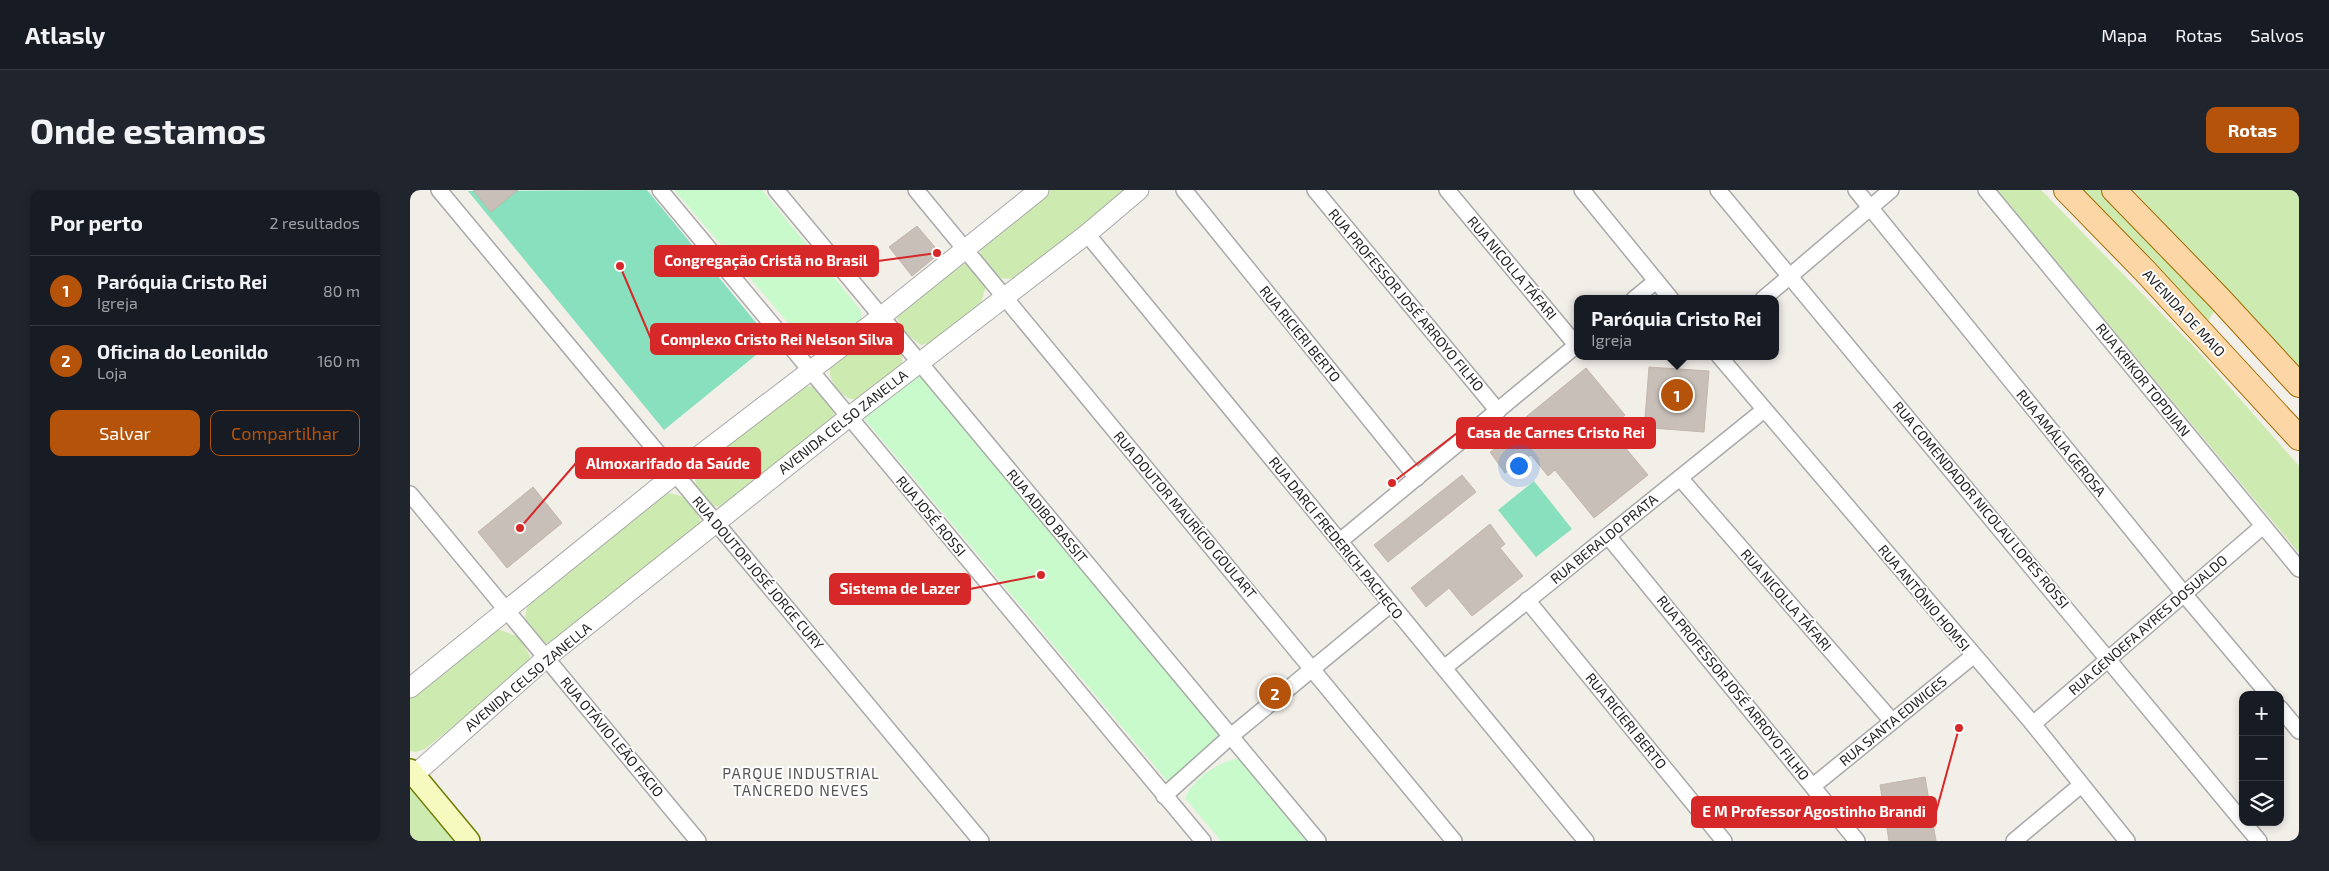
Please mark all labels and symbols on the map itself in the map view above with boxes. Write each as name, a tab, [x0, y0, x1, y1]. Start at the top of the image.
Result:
street label: RUA PROFESSOR JOSÉ ARROYO FILHO	[1325, 205, 1488, 394]
street label: RUA NICOLLA TÁFARI	[1464, 213, 1561, 323]
callout: Congregação Cristã no Brasil	[655, 246, 878, 276]
text: Congregação Cristã no Brasil	[664, 251, 868, 271]
street label: AVENIDA DE MAIO	[2140, 265, 2229, 360]
street label: RUA RICIERI BERTO	[1256, 282, 1344, 385]
street label: RUA KRIKOR TOPDJIAN	[2093, 320, 2194, 440]
callout: Complexo Cristo Rei Nelson Silva	[651, 324, 903, 354]
text: Complexo Cristo Rei Nelson Silva	[661, 330, 893, 348]
street label: AVENIDA CELSO ZANELLA	[775, 366, 911, 477]
pin: 1	[1661, 376, 1693, 414]
street label: RUA AMÁLIA GEROSA	[2013, 386, 2110, 500]
street label: RUA COMENDADOR NICOLAU LOPES ROSSI	[1890, 398, 2073, 612]
callout: Casa de Carnes Cristo Rei	[1457, 418, 1655, 448]
text: Casa de Carnes Cristo Rei	[1467, 423, 1645, 441]
street label: RUA DOUTOR MAURÍCIO GOULART	[1110, 428, 1260, 602]
callout: Almoxarifado da Saúde	[576, 448, 760, 478]
street label: RUA DARCI FREDERICH PACHECO	[1266, 453, 1407, 622]
your location	[1506, 453, 1532, 479]
text: Almoxarifado da Saúde	[586, 454, 750, 472]
street label: RUA ADIBO BASSIT	[1003, 465, 1091, 566]
street label: RUA JOSÉ ROSSI	[893, 472, 970, 559]
street label: RUA BERALDO PRATA	[1547, 490, 1661, 587]
street label: RUA DOUTOR JOSÉ JORGE CURY	[689, 492, 828, 653]
street label: RUA ANTÔNIO HOMSI	[1875, 541, 1974, 654]
street label: RUA NICOLLA TÁFARI	[1737, 545, 1835, 654]
street label: RUA GENOEFA AYRES DOSUALDO	[2065, 551, 2231, 698]
callout: Sistema de Lazer	[830, 574, 970, 604]
text: Sistema de Lazer	[840, 579, 961, 597]
street label: RUA PROFESSOR JOSÉ ARROYO FILHO	[1654, 592, 1813, 783]
street label: AVENIDA CELSO ZANELLA	[461, 619, 595, 734]
street label: RUA RICIERI BERTO	[1582, 669, 1670, 772]
street label: RUA SANTA EDWIGES	[1836, 672, 1950, 769]
street label: RUA OTÁVIO LEÃO FACIO	[557, 673, 668, 800]
pin: 2	[1259, 674, 1291, 712]
district label: PARQUE INDUSTRIAL TANCREDO NEVES	[722, 764, 880, 799]
callout: E M Professor Agostinho Brandi	[1692, 797, 1936, 827]
text: E M Professor Agostinho Brandi	[1702, 802, 1926, 820]

